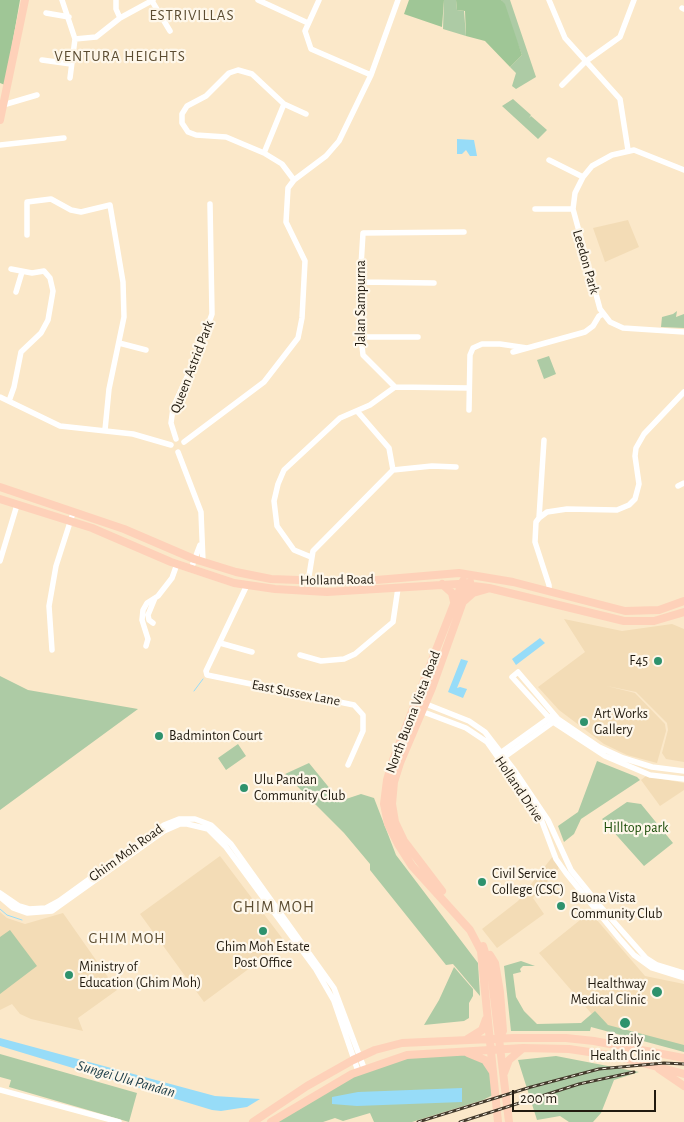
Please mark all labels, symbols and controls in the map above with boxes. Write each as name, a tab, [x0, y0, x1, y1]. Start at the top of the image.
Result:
district label: ESTRIVILLAS	[148, 6, 236, 24]
district label: VENTURA HEIGHTS	[52, 47, 188, 65]
street label: Leedon Park	[569, 228, 603, 296]
street label: Jalan Sampurna	[353, 260, 369, 346]
street label: Queen Astrid Park	[167, 318, 217, 416]
street label: Holland Road	[300, 571, 374, 589]
street label: North Buona Vista Road	[382, 649, 444, 775]
place label: F45	[629, 653, 648, 669]
marker: F45	[652, 655, 664, 667]
street label: East Sussex Lane	[250, 676, 342, 710]
place label: Art Works Gallery	[594, 706, 648, 739]
marker: Art Works Gallery	[578, 716, 590, 728]
place label: Badminton Court	[169, 728, 262, 744]
marker: Badminton Court	[153, 730, 165, 742]
street label: Holland Drive	[491, 753, 547, 825]
place label: Ulu Pandan Community Club	[254, 772, 345, 804]
marker: Ulu Pandan Community Club	[238, 782, 250, 794]
street label: Ghim Moh Road	[86, 820, 166, 886]
park label: Hilltop park	[604, 820, 668, 836]
place label: Civil Service College (CSC)	[492, 866, 564, 899]
marker: Civil Service College (CSC)	[476, 876, 488, 888]
place label: Buona Vista Community Club	[571, 890, 662, 922]
district label: GHIM MOH	[232, 897, 316, 917]
marker: Buona Vista Community Club	[555, 900, 567, 912]
marker: Ghim Moh Estate Post Office	[257, 925, 269, 937]
district label: GHIM MOH	[87, 929, 167, 947]
place label: Ghim Moh Estate Post Office	[216, 939, 310, 972]
place label: Ministry of Education (Ghim Moh)	[79, 959, 201, 992]
marker: Ministry of Education (Ghim Moh)	[63, 969, 75, 981]
place label: Healthway Medical Clinic	[571, 976, 646, 1009]
marker: Healthway Medical Clinic	[650, 985, 664, 999]
marker: Family Health Clinic	[618, 1016, 632, 1030]
place label: Family Health Clinic	[590, 1032, 660, 1064]
water label: Sungei Ulu Pandan	[75, 1056, 177, 1102]
scale bar	[514, 1080, 658, 1112]
text: 200 m	[520, 1091, 557, 1106]

